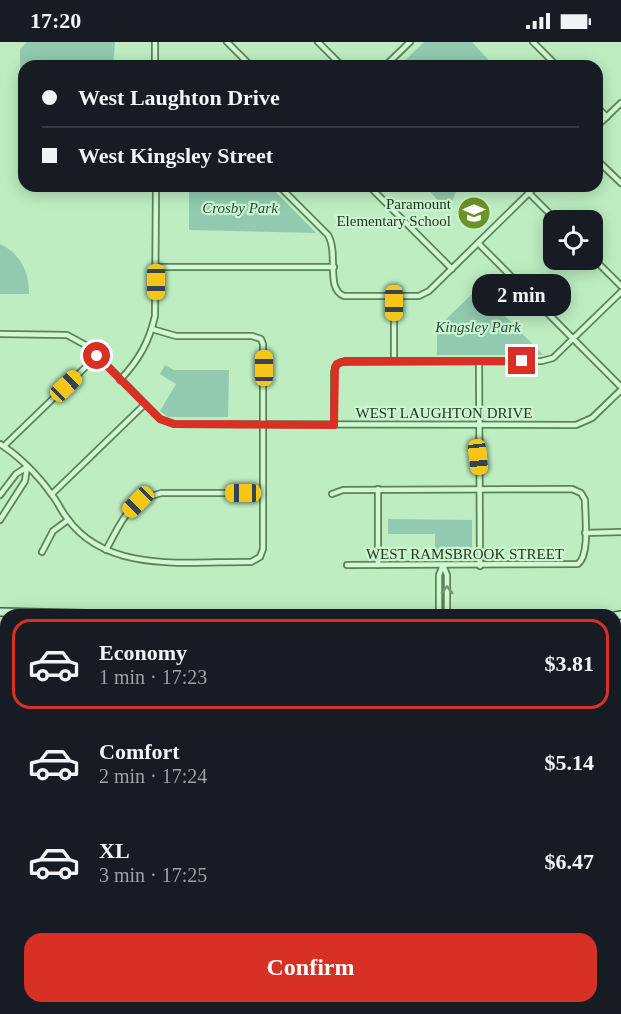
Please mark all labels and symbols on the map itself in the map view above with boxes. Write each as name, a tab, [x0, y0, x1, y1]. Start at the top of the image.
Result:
school or university icon: Paramount Elementary School	[456, 195, 492, 231]
place label: Paramount Elementary School	[336, 196, 452, 229]
park label: Crosby Park	[202, 200, 278, 216]
car	[147, 264, 165, 300]
callout: 2 min	[472, 274, 572, 316]
car	[385, 285, 403, 321]
park label: Kingsley Park	[434, 319, 521, 335]
route start	[83, 342, 110, 369]
route end	[508, 347, 535, 374]
car	[255, 350, 273, 386]
car	[47, 367, 85, 405]
street label: WEST LAUGHTON DRIVE	[356, 405, 532, 421]
car	[467, 438, 489, 476]
car	[119, 483, 157, 521]
car	[225, 484, 261, 502]
street label: WEST RAMSBROOK STREET	[366, 546, 564, 562]
one-way arrow	[441, 585, 453, 594]

